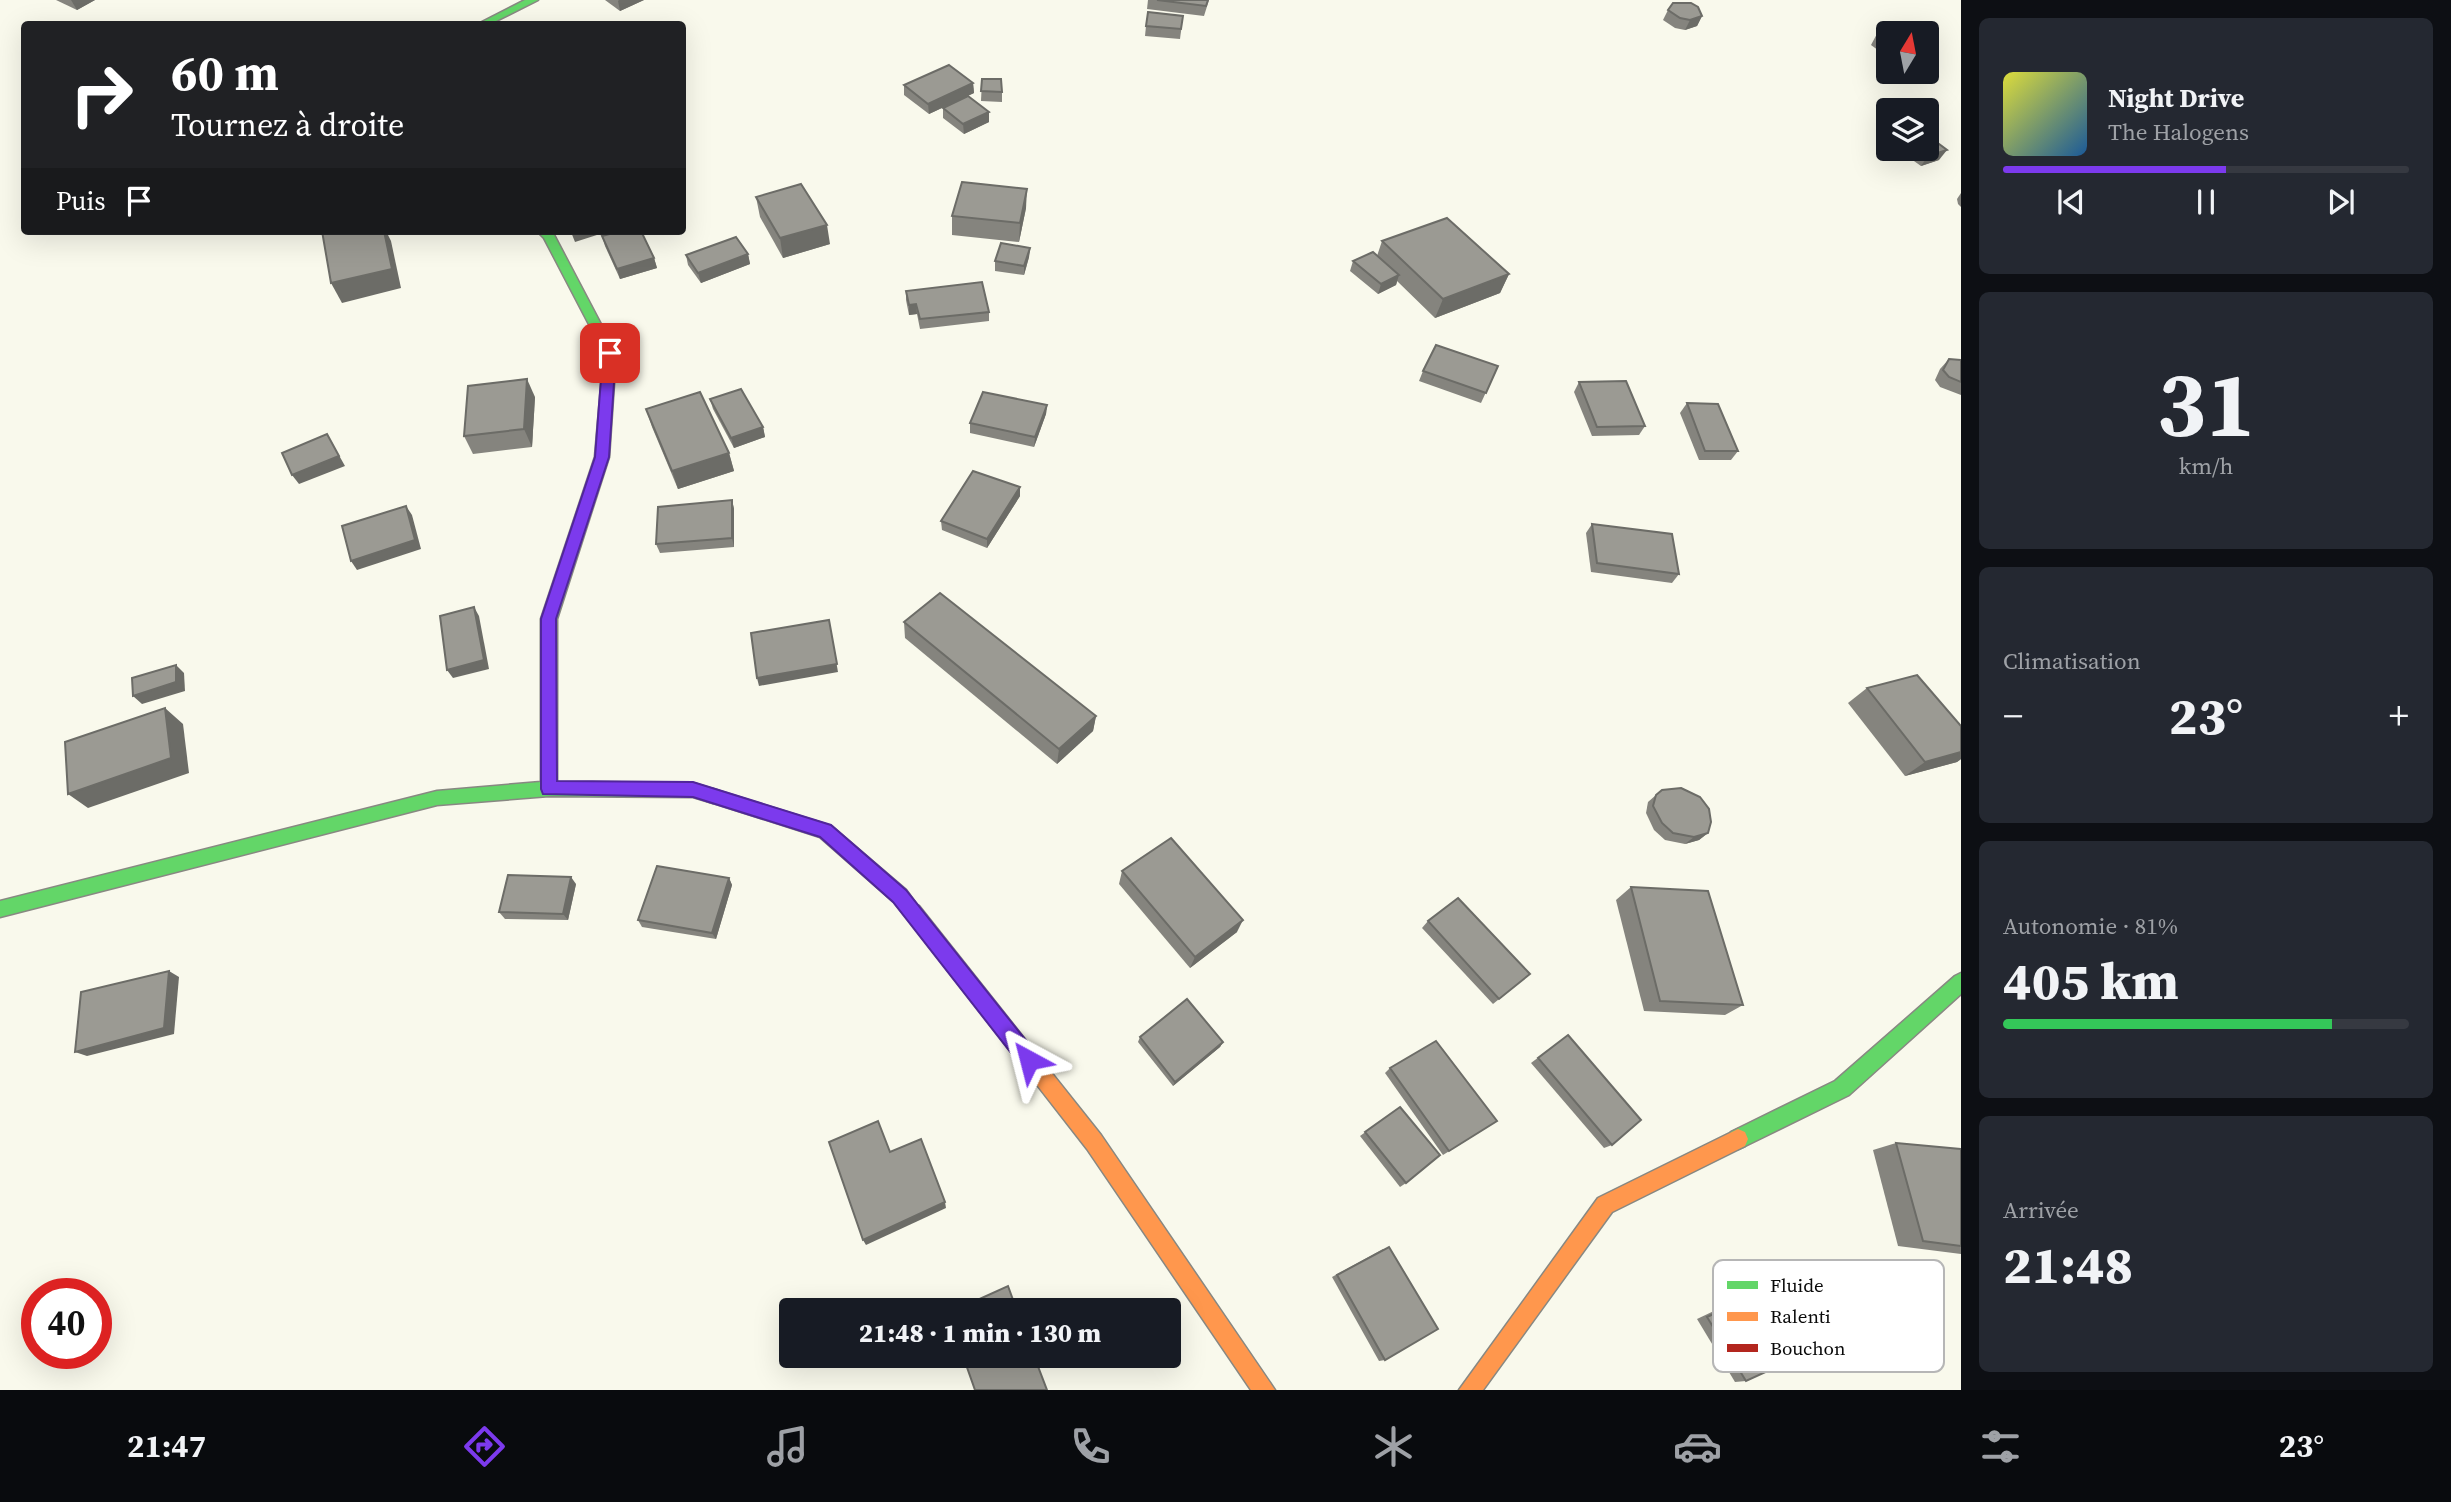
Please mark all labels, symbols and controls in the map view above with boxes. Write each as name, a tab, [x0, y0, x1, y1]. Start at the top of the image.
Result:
north arrow	[1876, 21, 1939, 84]
map controls	[1876, 21, 1939, 161]
text: 60 m	[171, 39, 279, 106]
icon: right	[56, 49, 147, 140]
text: Night Drive	[2108, 80, 2244, 116]
button: layers	[1876, 98, 1939, 161]
text: Tournez à droite	[171, 103, 404, 147]
text: The Halogens	[2108, 116, 2249, 148]
icon: arrive	[120, 182, 158, 220]
text: Puis	[56, 183, 106, 219]
icon: previous	[2052, 183, 2090, 221]
icon: pause	[2187, 183, 2225, 221]
icon: next	[2322, 183, 2360, 221]
pin	[580, 323, 640, 383]
icon: arrive	[591, 334, 629, 372]
text: 31	[2157, 342, 2255, 466]
text: km/h	[2179, 450, 2233, 482]
text: Climatisation	[2003, 645, 2141, 677]
text: 23°	[2169, 680, 2243, 751]
text: −	[2003, 690, 2023, 742]
text: +	[2389, 690, 2409, 742]
text: Autonomie · 81%	[2003, 910, 2178, 942]
text: 405 km	[2003, 945, 2179, 1016]
position arrow	[992, 1023, 1066, 1097]
text: Arrivée	[2003, 1194, 2079, 1226]
text: 21:48	[2003, 1229, 2133, 1300]
legend	[1713, 1260, 1944, 1372]
text: Fluide	[1770, 1272, 1824, 1298]
speed limit sign: 40	[21, 1278, 112, 1369]
text: Ralenti	[1770, 1303, 1831, 1329]
text: 21:48 · 1 min · 130 m	[859, 1315, 1101, 1351]
text: Bouchon	[1770, 1335, 1846, 1361]
icon: directions	[460, 1422, 509, 1471]
icon: music	[763, 1422, 812, 1471]
icon: phone	[1066, 1422, 1115, 1471]
icon: climate	[1369, 1422, 1418, 1471]
icon: car	[1673, 1422, 1722, 1471]
icon: filters	[1976, 1422, 2025, 1471]
text: 21:47	[127, 1424, 206, 1468]
text: 23°	[2279, 1424, 2324, 1468]

